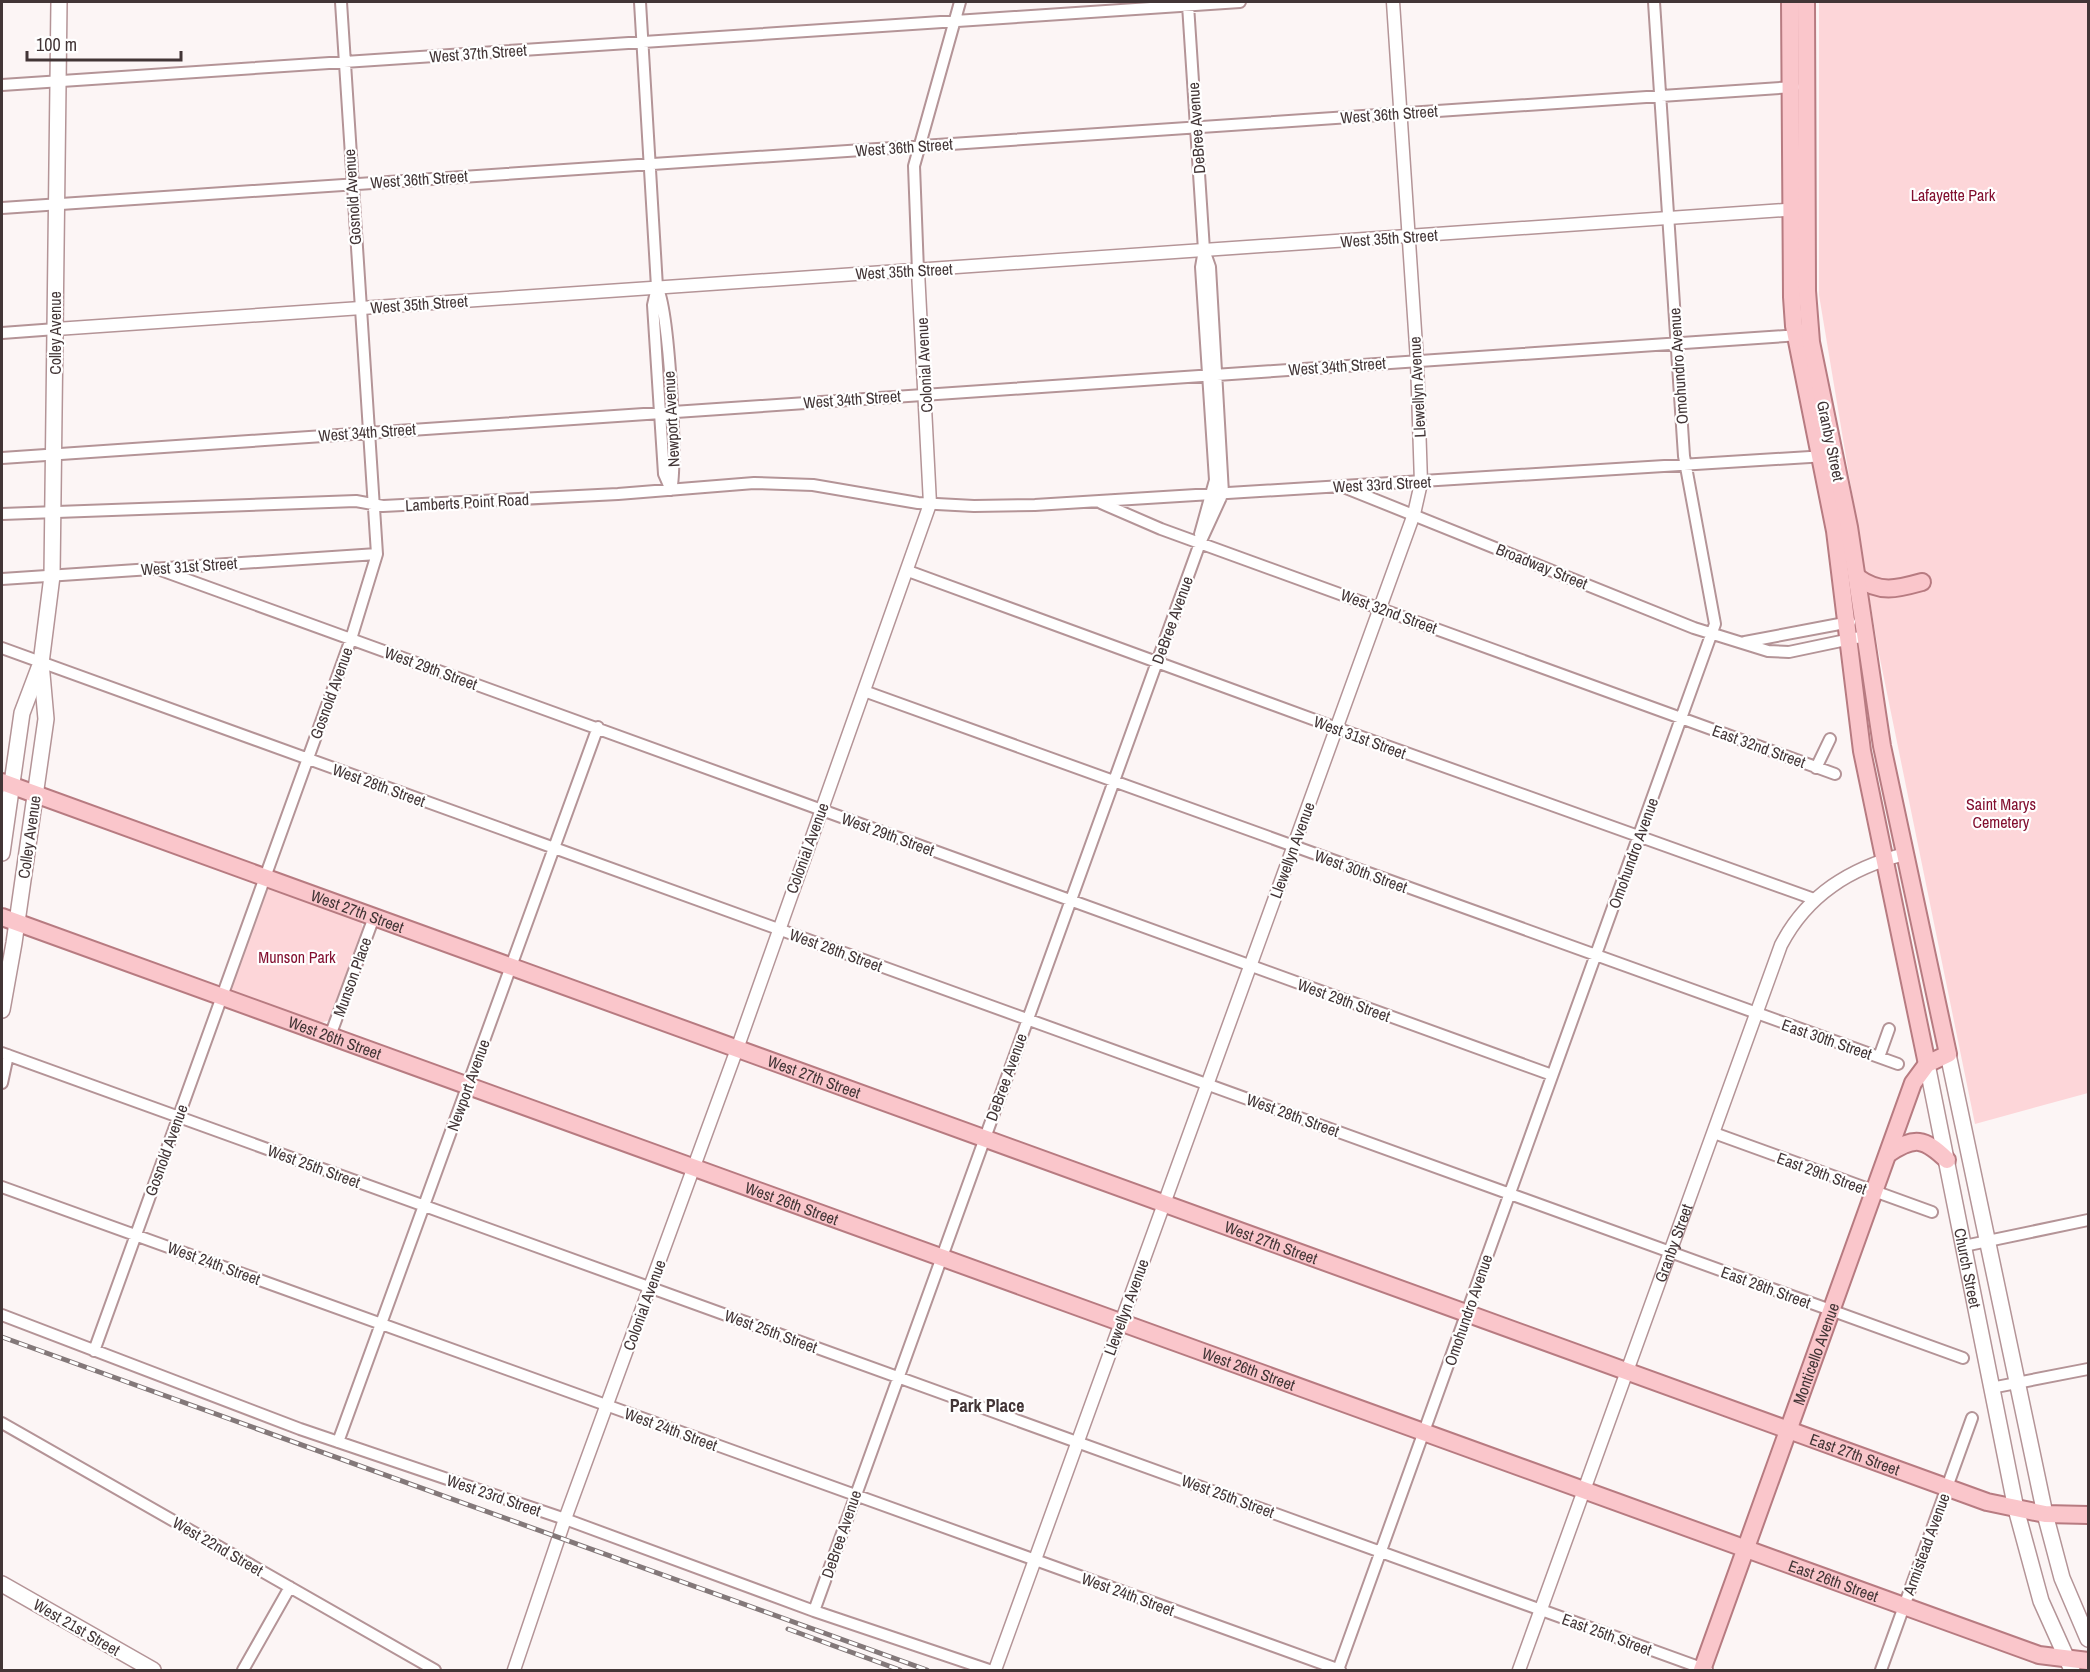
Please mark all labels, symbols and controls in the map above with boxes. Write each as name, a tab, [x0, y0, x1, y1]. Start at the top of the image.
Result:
scale bar	[27, 24, 182, 62]
text: 100 m	[36, 32, 77, 57]
street label: West 37th Street	[429, 39, 528, 67]
street label: DeBree Avenue	[1182, 82, 1210, 174]
street label: West 36th Street	[1340, 100, 1439, 128]
street label: West 36th Street	[855, 133, 954, 161]
street label: Gosnold Avenue	[338, 148, 366, 246]
street label: West 36th Street	[370, 165, 469, 193]
park label: Lafayette Park	[1911, 184, 1996, 206]
street label: West 35th Street	[1340, 224, 1439, 252]
street label: West 35th Street	[855, 257, 954, 285]
street label: West 35th Street	[370, 290, 469, 318]
street label: Colley Avenue	[44, 291, 66, 375]
street label: Omohundro Avenue	[1663, 307, 1693, 425]
street label: Colonial Avenue	[911, 317, 937, 413]
street label: Llewellyn Avenue	[1403, 336, 1431, 438]
street label: West 34th Street	[1288, 352, 1387, 380]
street label: Newport Avenue	[658, 370, 684, 468]
street label: West 34th Street	[803, 385, 902, 413]
street label: Granby Street	[1812, 399, 1850, 484]
street label: West 34th Street	[318, 418, 417, 446]
street label: West 33rd Street	[1332, 470, 1432, 498]
street label: Lamberts Point Road	[405, 488, 529, 516]
street label: Broadway Street	[1493, 538, 1591, 594]
street label: West 31st Street	[140, 552, 238, 580]
street label: DeBree Avenue	[1146, 573, 1198, 667]
street label: West 32nd Street	[1338, 583, 1441, 639]
street label: West 29th Street	[381, 641, 481, 695]
street label: Gosnold Avenue	[304, 644, 358, 742]
street label: West 31st Street	[1311, 710, 1410, 764]
street label: East 32nd Street	[1709, 719, 1809, 773]
street label: West 28th Street	[329, 758, 429, 812]
park label: Saint Marys Cemetery	[1966, 793, 2036, 833]
street label: Colley Avenue	[12, 794, 46, 880]
street label: Omohundro Avenue	[1603, 795, 1663, 911]
street label: Colonial Avenue	[780, 799, 834, 897]
street label: Llewellyn Avenue	[1264, 799, 1320, 901]
street label: West 29th Street	[838, 807, 938, 861]
street label: West 30th Street	[1311, 844, 1411, 898]
street label: West 27th Street	[308, 884, 407, 938]
street label: West 28th Street	[786, 923, 886, 977]
street label: Munson Place	[327, 934, 377, 1020]
park label: Munson Park	[258, 946, 336, 968]
street label: West 29th Street	[1294, 973, 1394, 1027]
street label: West 26th Street	[285, 1011, 385, 1065]
street label: East 30th Street	[1779, 1013, 1875, 1065]
street label: DeBree Avenue	[980, 1030, 1032, 1124]
street label: Newport Avenue	[441, 1036, 495, 1134]
street label: West 27th Street	[765, 1050, 864, 1104]
street label: West 28th Street	[1243, 1088, 1343, 1142]
street label: Gosnold Avenue	[139, 1101, 193, 1199]
street label: West 25th Street	[264, 1139, 364, 1193]
street label: East 29th Street	[1774, 1147, 1870, 1200]
street label: West 26th Street	[742, 1176, 842, 1230]
street label: Granby Street	[1649, 1201, 1698, 1285]
street label: West 27th Street	[1221, 1215, 1321, 1269]
street label: Church Street	[1949, 1226, 1987, 1310]
street label: West 24th Street	[164, 1236, 264, 1290]
street label: Omohundro Avenue	[1439, 1251, 1497, 1369]
street label: Colonial Avenue	[617, 1256, 671, 1354]
street label: Llewellyn Avenue	[1098, 1256, 1154, 1358]
street label: East 28th Street	[1718, 1261, 1814, 1314]
street label: Monticello Avenue	[1787, 1300, 1844, 1408]
street label: West 25th Street	[721, 1304, 821, 1358]
street label: West 26th Street	[1199, 1342, 1299, 1396]
district label: Park Place	[950, 1393, 1024, 1418]
street label: West 24th Street	[621, 1402, 721, 1456]
street label: East 27th Street	[1807, 1428, 1903, 1481]
street label: West 23rd Street	[444, 1469, 544, 1522]
street label: West 25th Street	[1178, 1469, 1278, 1523]
street label: DeBree Avenue	[816, 1487, 866, 1581]
street label: Armistead Avenue	[1897, 1490, 1955, 1599]
street label: West 22nd Street	[169, 1511, 268, 1581]
street label: East 26th Street	[1785, 1554, 1882, 1607]
street label: West 24th Street	[1078, 1567, 1178, 1621]
street label: West 21st Street	[30, 1593, 125, 1661]
street label: East 25th Street	[1559, 1608, 1655, 1661]

